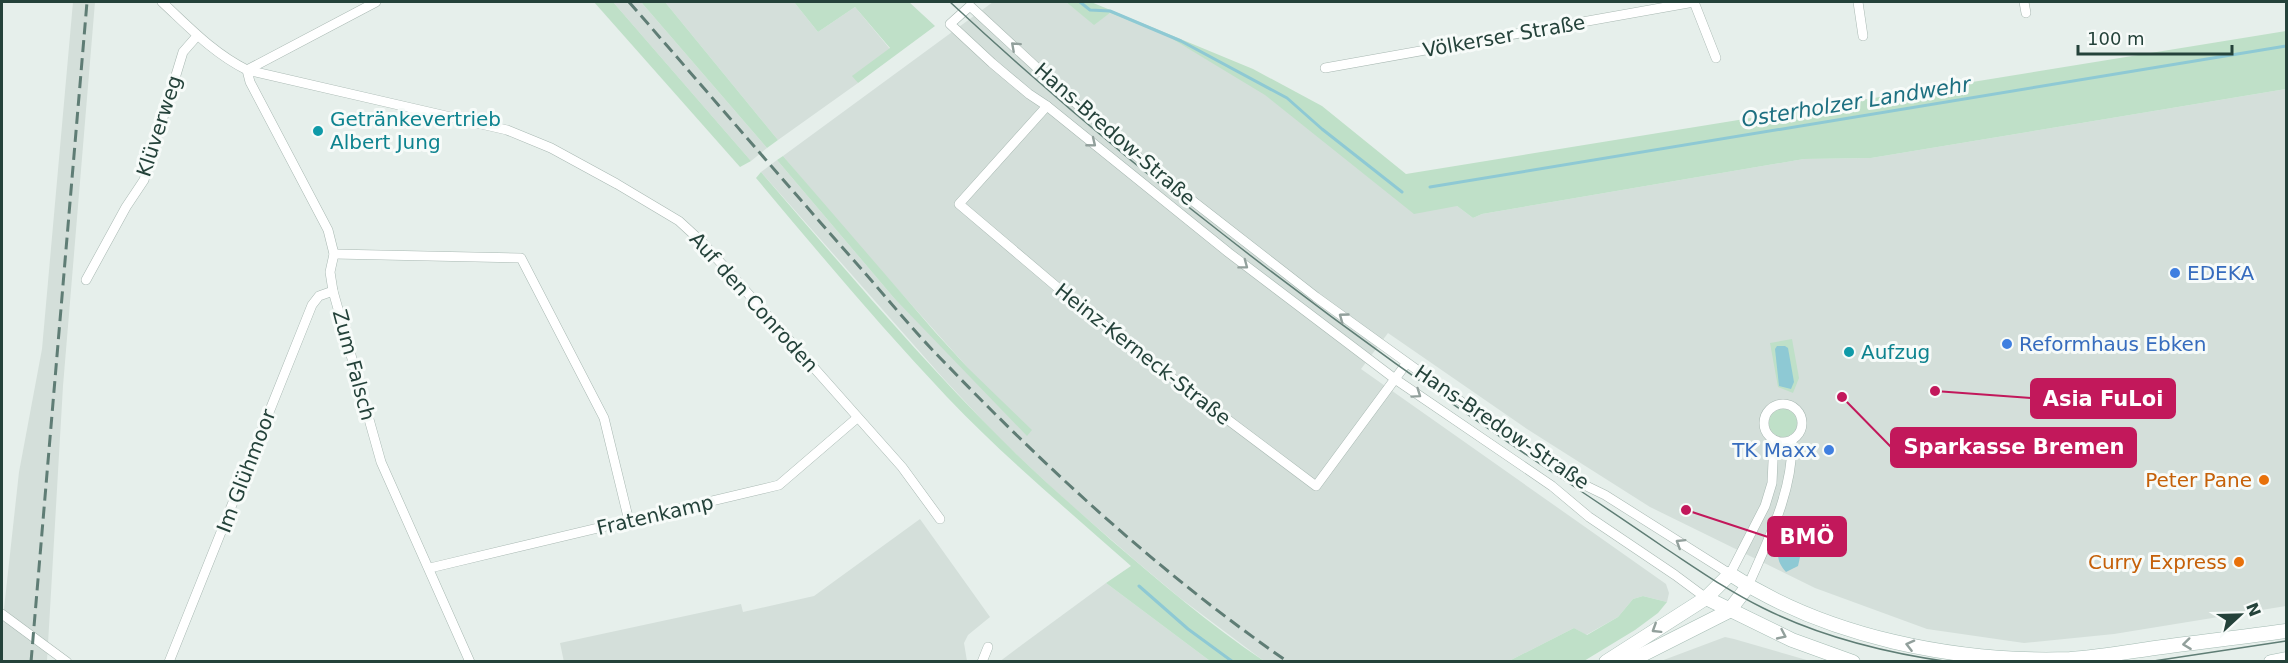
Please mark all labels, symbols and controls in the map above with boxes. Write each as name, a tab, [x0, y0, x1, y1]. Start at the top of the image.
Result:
street label: Völkerser Straße	[1421, 10, 1587, 62]
scale bar	[2078, 18, 2232, 56]
text: 100 m	[2087, 28, 2145, 49]
one-way arrow	[1011, 42, 1021, 53]
street label: Hans-Bredow-Straße	[1030, 58, 1200, 210]
street label: Klüverweg	[131, 72, 187, 180]
water label: Osterholzer Landwehr	[1740, 72, 1974, 132]
place label: Getränkevertrieb Albert Jung	[330, 107, 501, 154]
marker: Getränkevertrieb Albert Jung	[311, 124, 325, 138]
one-way arrow	[1086, 135, 1097, 146]
street label: Auf den Conroden	[685, 227, 823, 377]
one-way arrow	[1238, 257, 1249, 268]
place label: EDEKA	[2187, 261, 2254, 285]
marker: EDEKA	[2168, 266, 2182, 280]
street label: Heinz-Kerneck-Straße	[1050, 278, 1236, 430]
street label: Zum Falsch	[328, 307, 380, 423]
one-way arrow	[1338, 313, 1349, 324]
place label: Reformhaus Ebken	[2019, 332, 2207, 356]
marker: Reformhaus Ebken	[2000, 337, 2014, 351]
place label: Aufzug	[1861, 340, 1930, 364]
marker: Aufzug	[1842, 345, 1856, 359]
street label: Hans-Bredow-Straße	[1410, 360, 1594, 494]
callout: Asia FuLoi	[2031, 379, 2175, 418]
one-way arrow	[1411, 387, 1422, 398]
text: Asia FuLoi	[2043, 387, 2163, 411]
street label: Im Glühmoor	[211, 405, 281, 536]
callout: Sparkasse Bremen	[1891, 428, 2136, 467]
text: Sparkasse Bremen	[1903, 435, 2125, 459]
place label: TK Maxx	[1731, 438, 1817, 462]
marker: TK Maxx	[1822, 443, 1836, 457]
place label: Peter Pane	[2145, 468, 2252, 492]
marker: Peter Pane	[2257, 473, 2271, 487]
street label: Fratenkamp	[594, 490, 716, 540]
callout: BMÖ	[1768, 517, 1846, 556]
text: BMÖ	[1780, 524, 1834, 549]
one-way arrow	[1676, 538, 1686, 550]
place label: Curry Express	[2088, 550, 2227, 574]
marker: Curry Express	[2232, 555, 2246, 569]
north arrow	[2210, 585, 2270, 645]
text: N	[2242, 600, 2265, 619]
one-way arrow	[1652, 622, 1662, 634]
one-way arrow	[1775, 628, 1786, 640]
one-way arrow	[2182, 637, 2191, 650]
one-way arrow	[1905, 639, 1915, 652]

